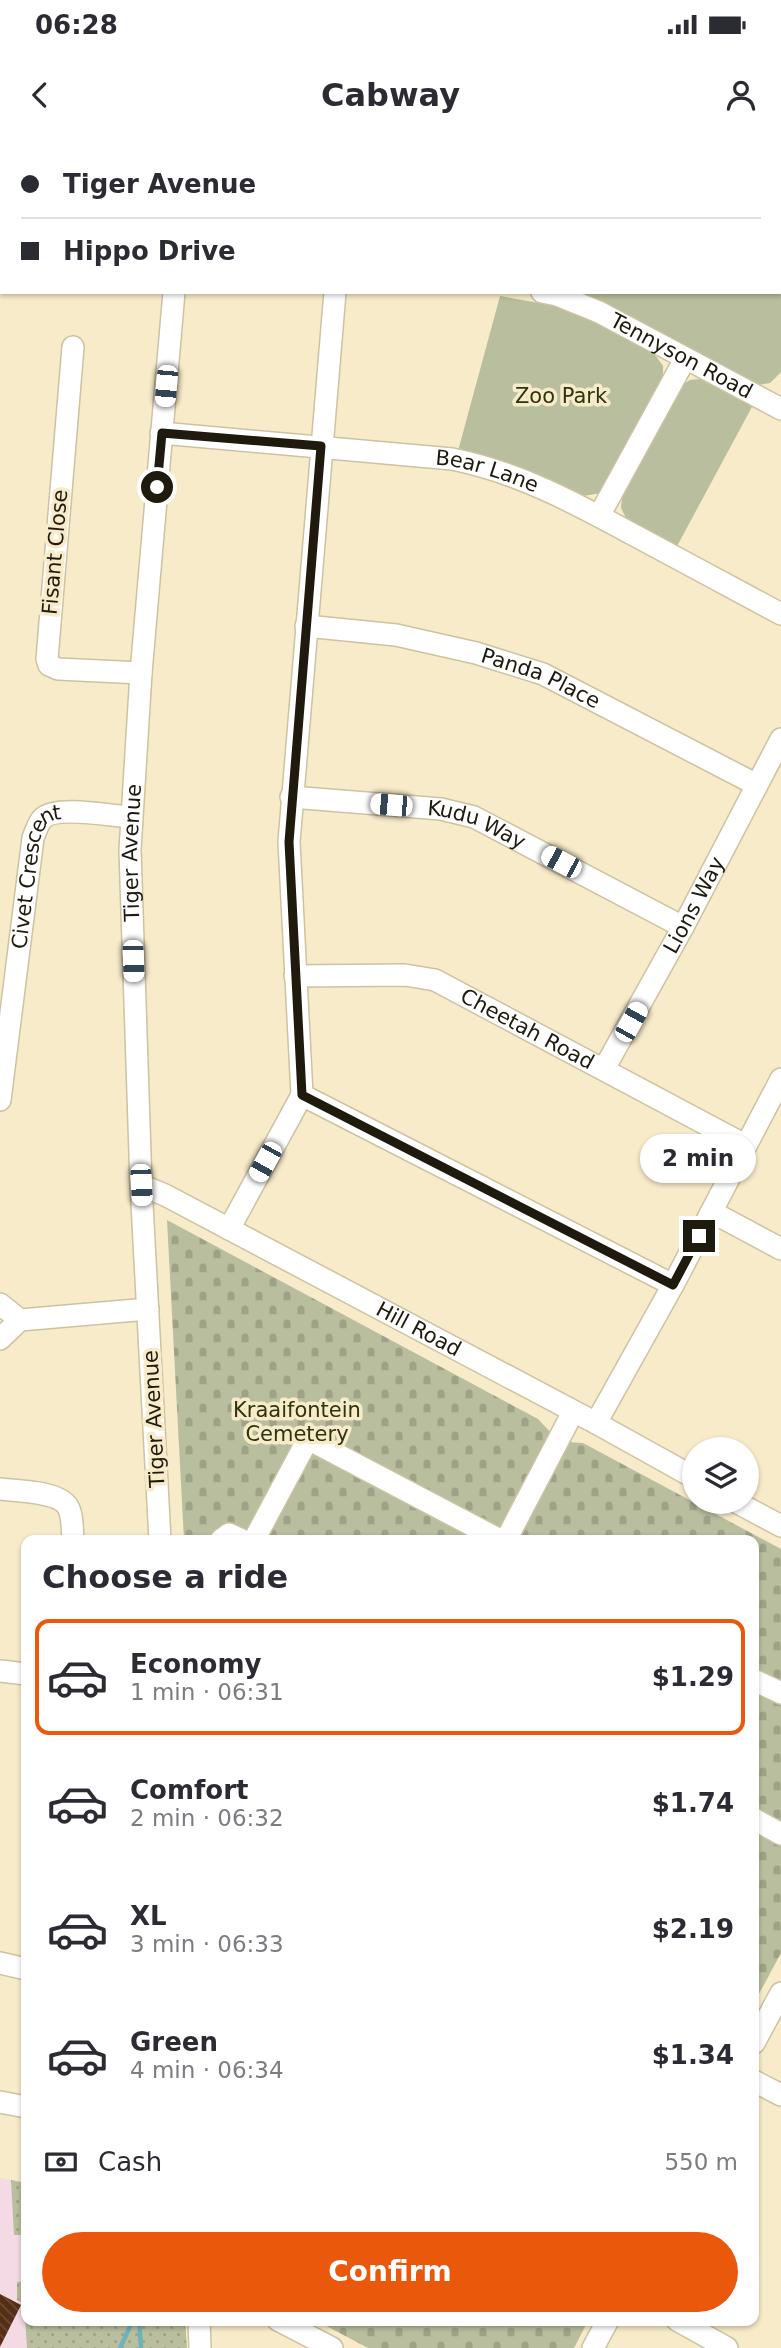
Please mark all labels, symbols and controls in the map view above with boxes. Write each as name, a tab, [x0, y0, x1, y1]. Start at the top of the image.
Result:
text: 06:28	[35, 10, 118, 40]
icon: back	[21, 76, 59, 114]
text: Cabway	[321, 76, 460, 114]
icon: person	[722, 76, 760, 114]
text: Tiger Avenue	[63, 169, 256, 199]
text: Hippo Drive	[63, 236, 236, 266]
street label: Tennyson Road	[605, 308, 757, 404]
car	[154, 364, 179, 408]
park label: Zoo Park	[515, 384, 608, 408]
street label: Bear Lane	[435, 446, 542, 497]
route start	[141, 471, 173, 503]
street label: Fisant Close	[38, 488, 72, 616]
street label: Panda Place	[478, 643, 604, 714]
street label: Tiger Avenue	[118, 783, 146, 923]
car	[370, 793, 413, 817]
street label: Kudu Way	[427, 796, 530, 854]
street label: Civet Crescent	[7, 800, 63, 950]
car	[538, 843, 585, 881]
street label: Lions Way	[659, 853, 729, 958]
car	[122, 940, 145, 982]
street label: Cheetah Road	[457, 984, 598, 1074]
car	[612, 999, 651, 1045]
callout: 2 min	[641, 1135, 757, 1184]
car	[246, 1139, 285, 1185]
text: 2 min	[662, 1145, 734, 1171]
car	[130, 1163, 153, 1207]
route end	[683, 1220, 715, 1252]
street label: Hill Road	[372, 1297, 465, 1361]
street label: Tiger Avenue	[138, 1350, 170, 1489]
park label: Kraaifontein Cemetery	[233, 1398, 361, 1446]
map controls	[682, 1437, 759, 1514]
button: layers	[682, 1437, 759, 1514]
text: Choose a ride	[42, 1558, 288, 1596]
icon: car	[46, 1646, 109, 1709]
text: Economy	[130, 1649, 261, 1679]
text: $1.29	[652, 1662, 734, 1692]
text: 1 min · 06:31	[130, 1679, 284, 1705]
icon: car	[46, 1772, 109, 1835]
text: Comfort	[130, 1775, 248, 1805]
text: $1.74	[652, 1788, 734, 1818]
text: 2 min · 06:32	[130, 1805, 284, 1831]
icon: car	[46, 1898, 109, 1961]
text: XL	[130, 1901, 167, 1931]
text: $2.19	[652, 1914, 734, 1944]
text: 3 min · 06:33	[130, 1931, 284, 1957]
icon: car	[46, 2024, 109, 2087]
text: Green	[130, 2027, 218, 2057]
text: $1.34	[652, 2040, 734, 2070]
text: 4 min · 06:34	[130, 2057, 284, 2083]
icon: cash	[42, 2143, 80, 2181]
text: Cash	[98, 2147, 162, 2177]
text: 550 m	[664, 2149, 738, 2175]
button: Confirm	[42, 2232, 738, 2312]

